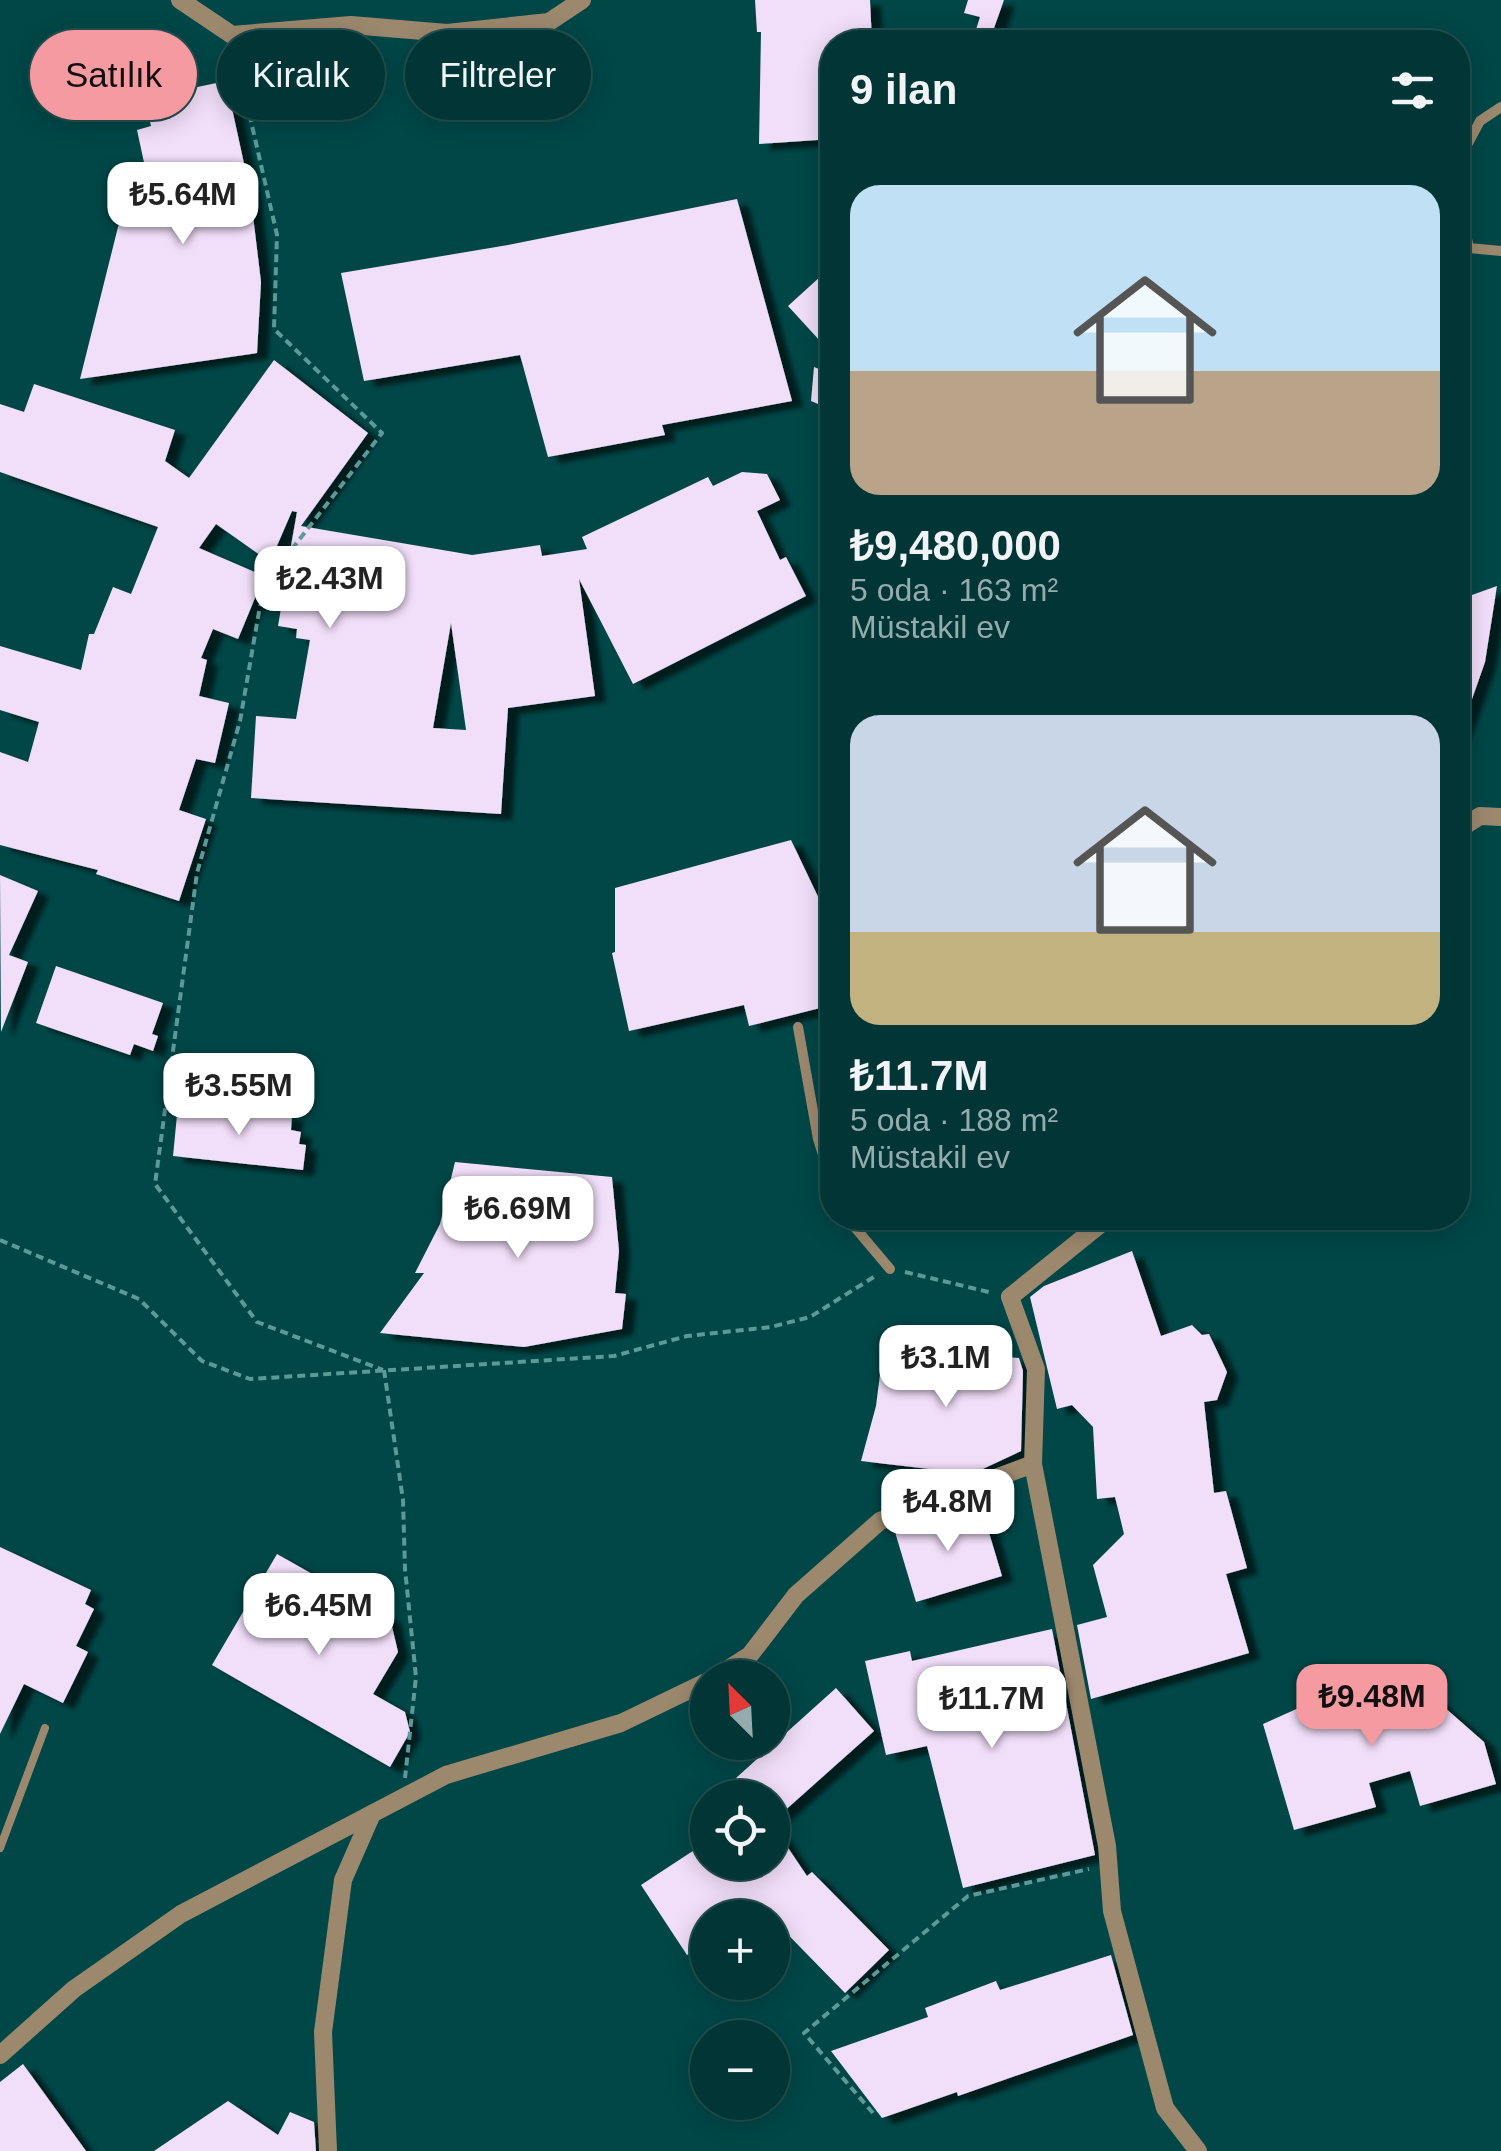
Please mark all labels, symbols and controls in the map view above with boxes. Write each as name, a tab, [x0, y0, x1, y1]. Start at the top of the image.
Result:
chip: Satılık	[30, 30, 197, 120]
chip: Kiralık	[217, 30, 385, 120]
chip: Filtreler	[405, 30, 591, 120]
icon: filters	[1385, 63, 1440, 118]
text: 9 ilan	[850, 66, 957, 113]
pin: ₺5.64M	[102, 162, 264, 247]
text: ₺5.64M	[129, 176, 237, 212]
icon: home	[1055, 250, 1235, 430]
text: ₺9,480,000	[850, 522, 1061, 569]
pin: ₺2.43M	[249, 546, 411, 631]
text: ₺2.43M	[276, 560, 384, 596]
text: 5 oda · 163 m²	[850, 572, 1058, 608]
text: Müstakil ev	[850, 609, 1010, 645]
icon: home	[1055, 780, 1235, 960]
text: ₺11.7M	[850, 1052, 988, 1099]
pin: ₺3.55M	[158, 1053, 320, 1138]
text: ₺3.55M	[185, 1067, 293, 1103]
text: 5 oda · 188 m²	[850, 1102, 1058, 1138]
text: Müstakil ev	[850, 1139, 1010, 1175]
pin: ₺6.69M	[437, 1176, 599, 1261]
text: ₺6.69M	[464, 1190, 572, 1226]
pin: ₺3.1M	[876, 1325, 1016, 1410]
text: ₺3.1M	[901, 1339, 991, 1375]
pin: ₺4.8M	[878, 1469, 1018, 1554]
text: ₺4.8M	[903, 1483, 993, 1519]
pin: ₺6.45M	[238, 1573, 400, 1658]
text: ₺6.45M	[265, 1587, 373, 1623]
north arrow	[690, 1660, 790, 1760]
map controls	[690, 1660, 790, 2120]
pin: ₺9.48M	[1291, 1664, 1453, 1749]
pin: ₺11.7M	[911, 1666, 1073, 1751]
text: ₺9.48M	[1318, 1678, 1426, 1714]
text: ₺11.7M	[939, 1680, 1045, 1716]
button: locate	[690, 1780, 790, 1880]
button: +	[690, 1900, 790, 2000]
button: −	[690, 2020, 790, 2120]

